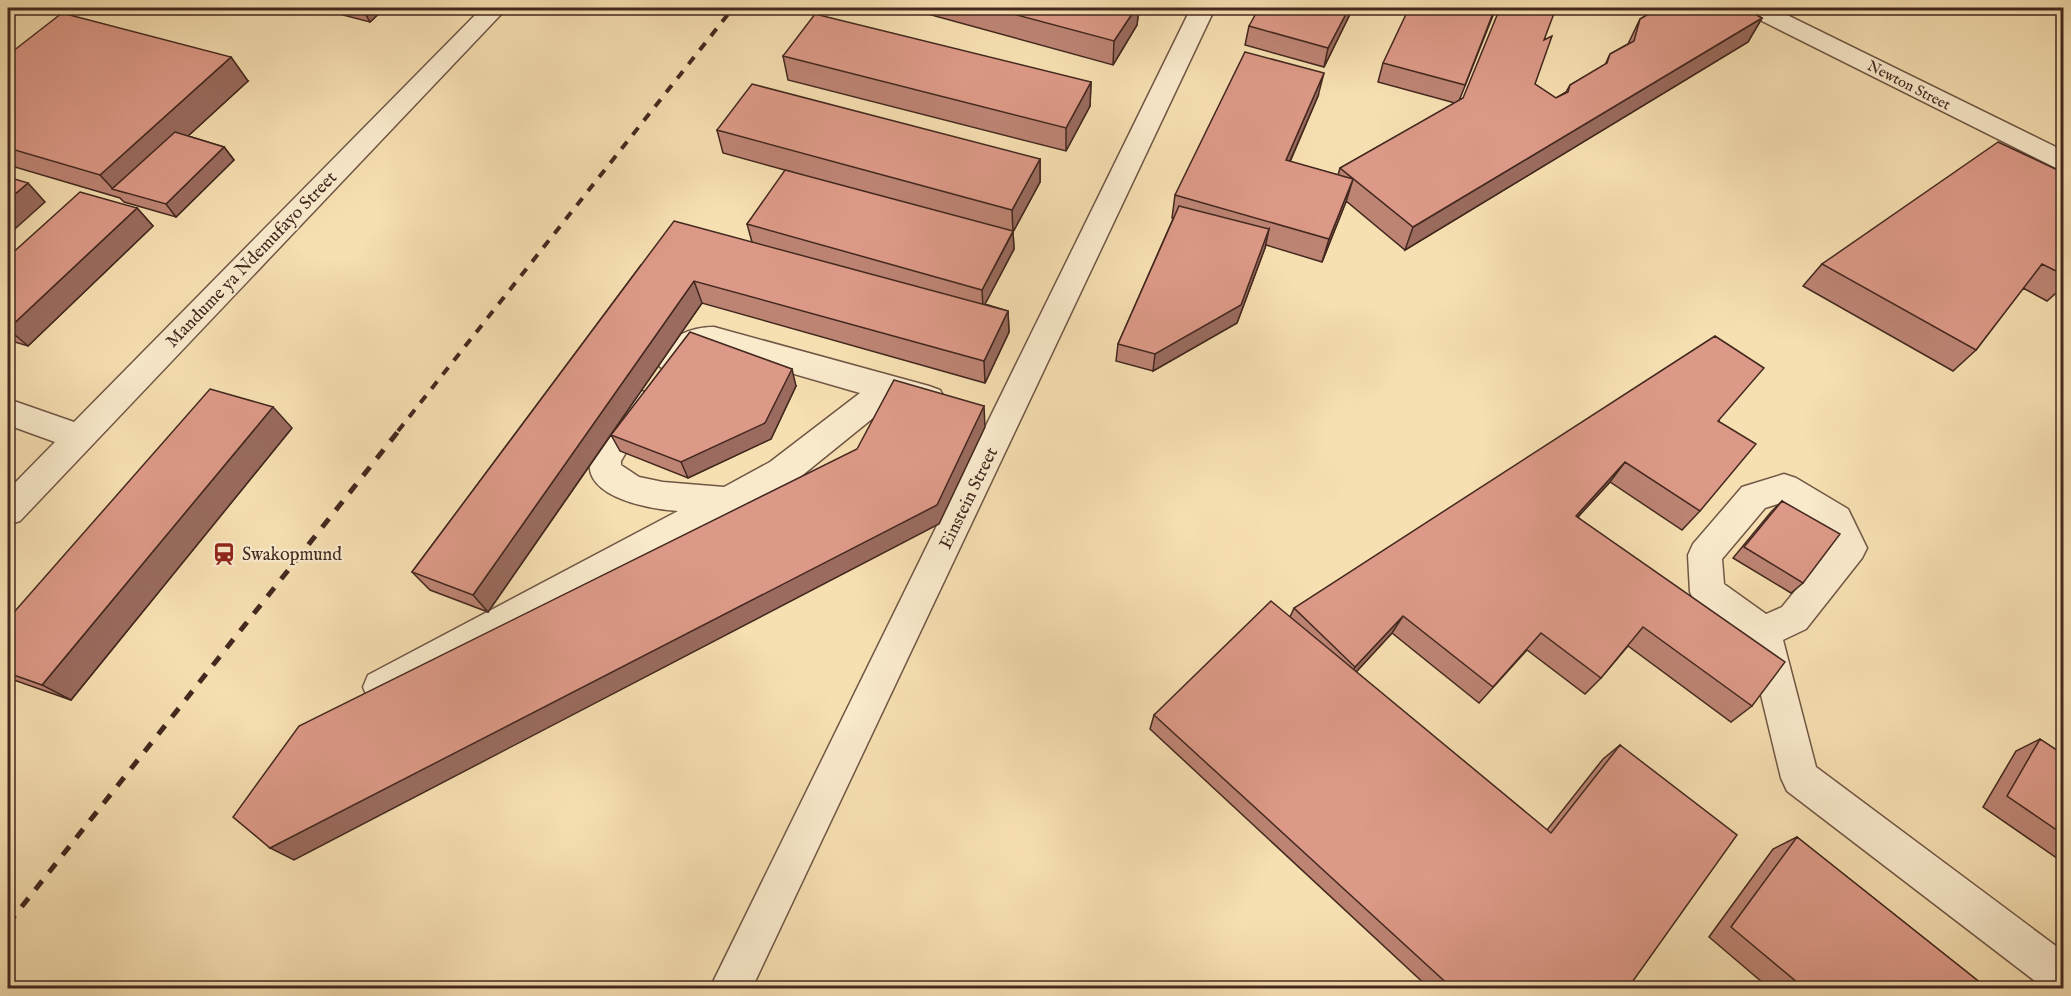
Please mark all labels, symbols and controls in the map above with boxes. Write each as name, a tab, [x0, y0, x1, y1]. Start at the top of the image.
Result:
street label: Newton Street	[1864, 56, 1954, 115]
street label: Mandume ya Ndemufayo Street	[162, 167, 343, 353]
street label: Einstein Street	[935, 444, 1004, 553]
station icon: Swakopmund	[211, 541, 237, 567]
place label: Swakopmund	[242, 544, 342, 567]

